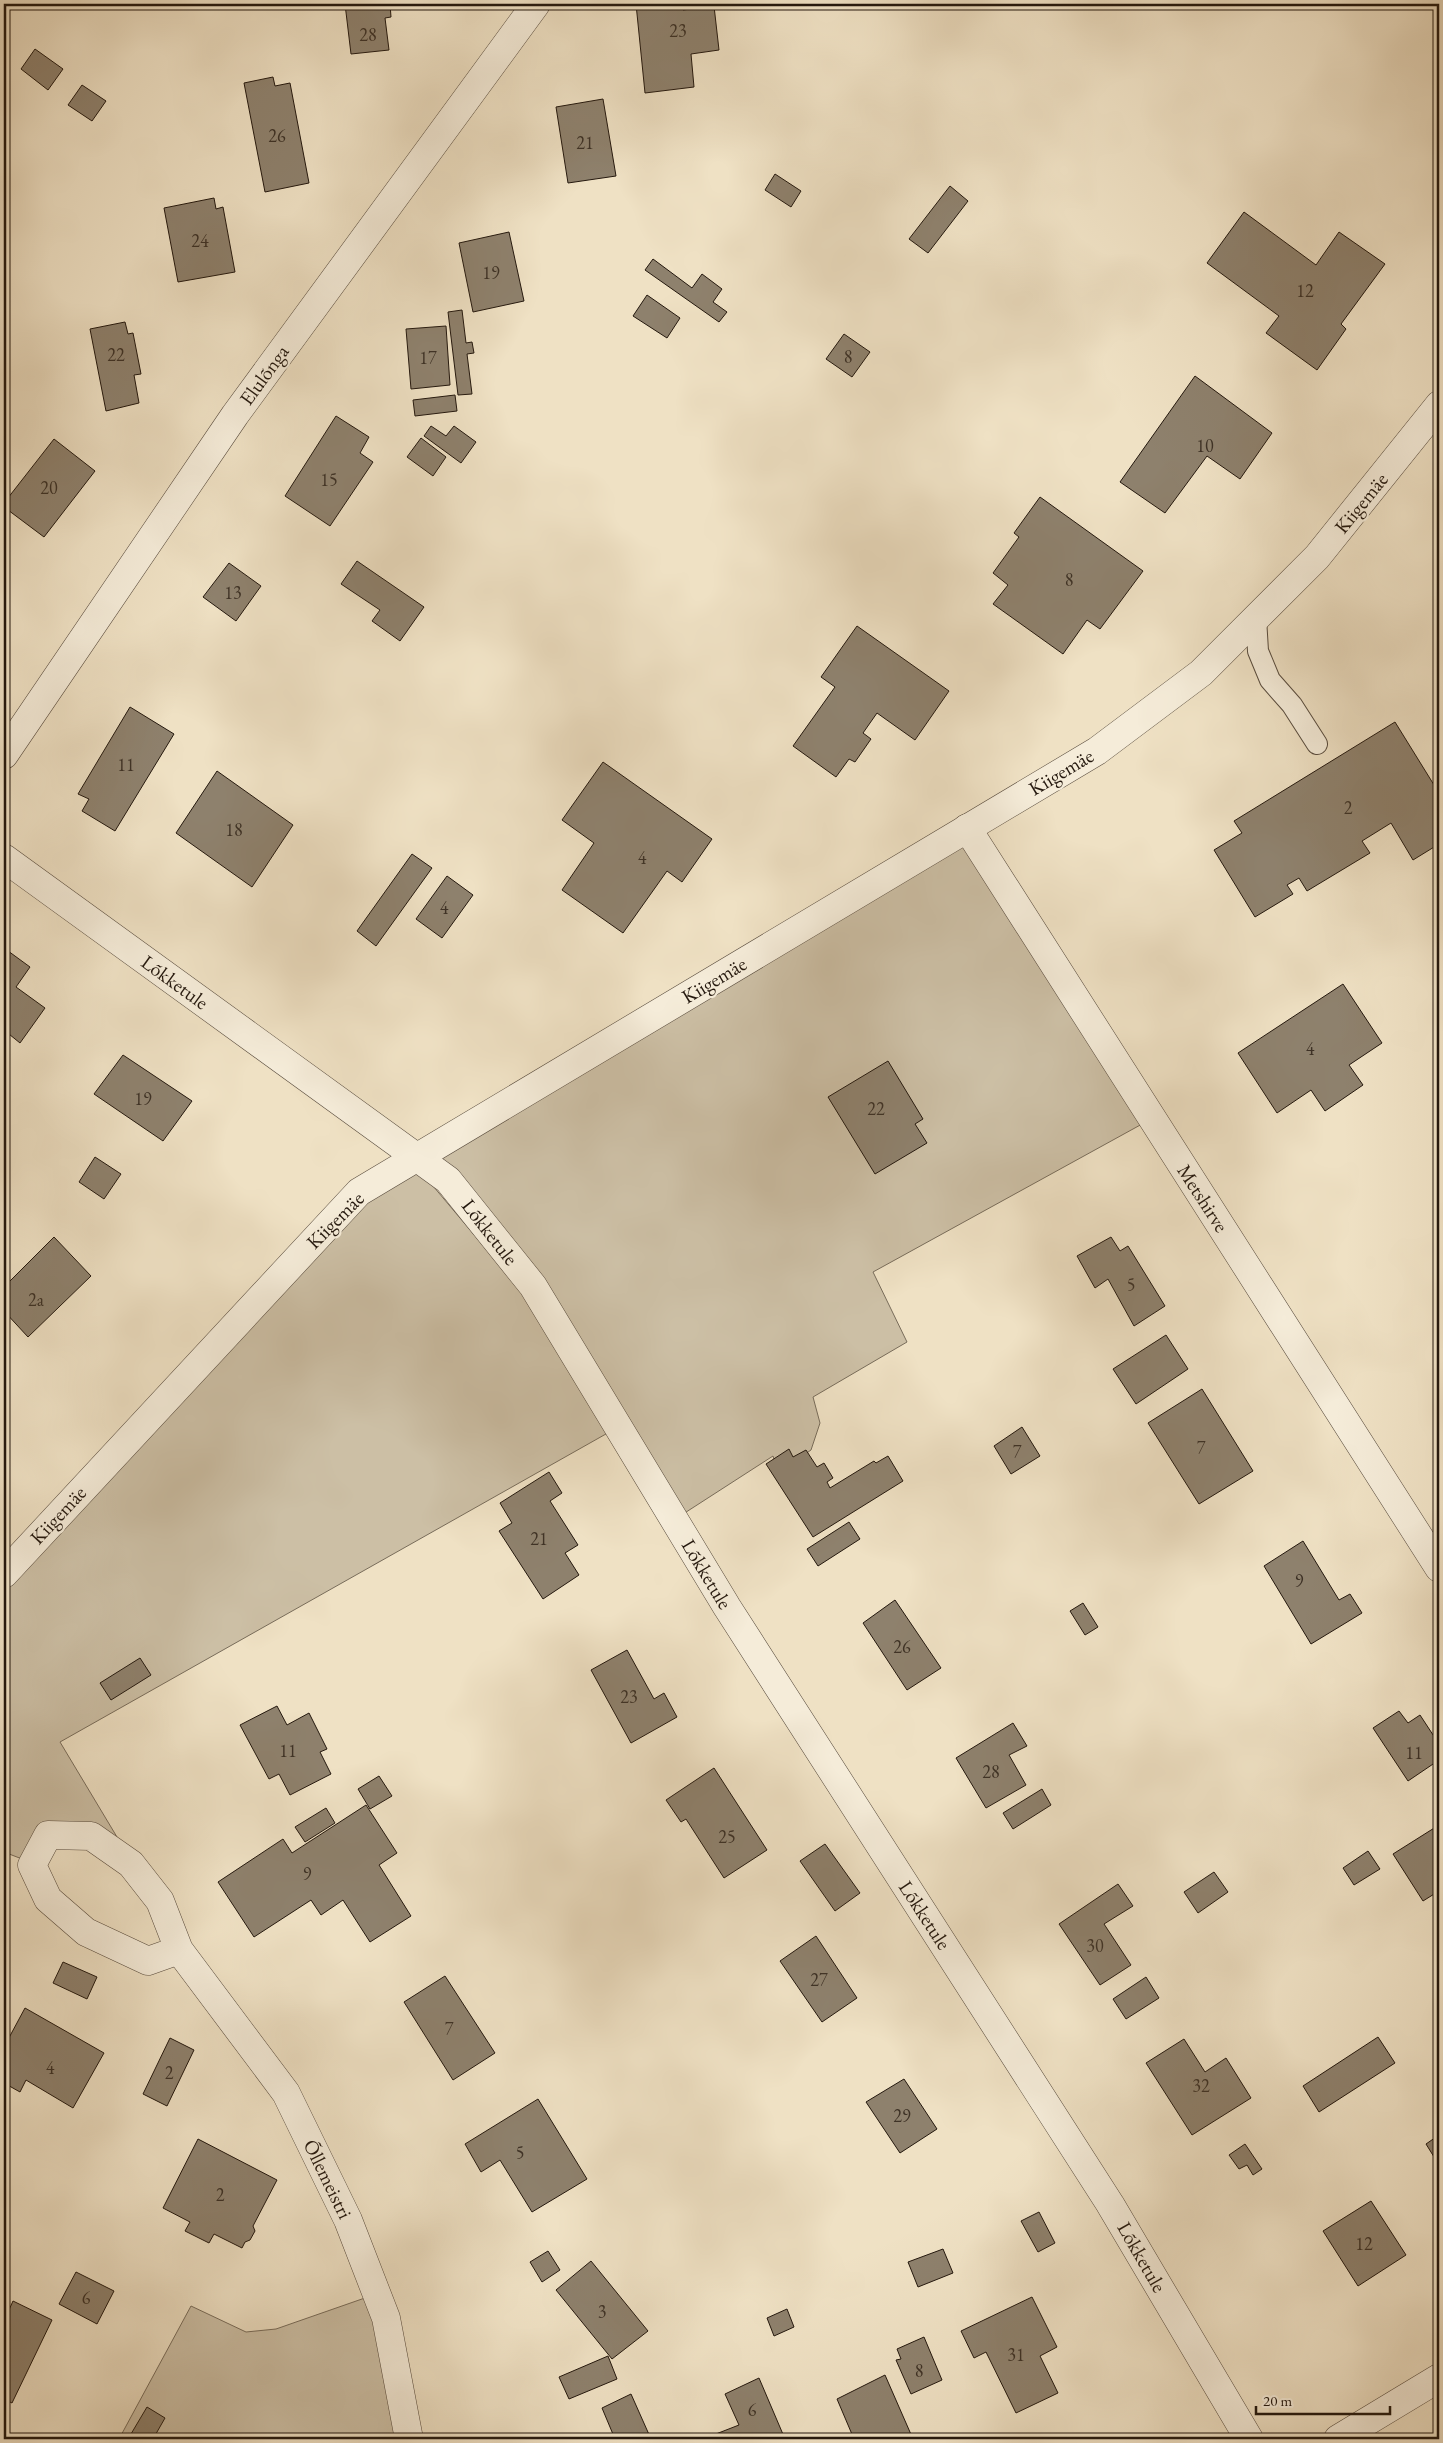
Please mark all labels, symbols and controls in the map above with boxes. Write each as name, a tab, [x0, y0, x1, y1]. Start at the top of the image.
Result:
house number: 23	[669, 19, 687, 42]
house number: 28	[359, 23, 377, 46]
house number: 26	[268, 124, 286, 147]
house number: 21	[576, 131, 594, 154]
house number: 24	[191, 229, 209, 252]
house number: 19	[482, 261, 500, 284]
house number: 12	[1296, 279, 1314, 302]
street label: Elulõnga	[233, 340, 295, 410]
house number: 22	[107, 343, 125, 366]
house number: 8	[844, 345, 852, 368]
house number: 17	[419, 346, 437, 369]
house number: 10	[1196, 434, 1214, 457]
street label: Kiigemäe	[1328, 467, 1394, 539]
house number: 15	[320, 468, 338, 491]
house number: 20	[40, 476, 58, 499]
house number: 8	[1065, 568, 1073, 591]
house number: 13	[224, 581, 242, 604]
street label: Kiigemäe	[1024, 742, 1098, 801]
house number: 11	[117, 753, 135, 776]
house number: 2	[1344, 796, 1353, 819]
house number: 18	[225, 818, 243, 841]
house number: 4	[638, 846, 647, 869]
house number: 4	[440, 896, 449, 919]
street label: Lõkketule	[136, 949, 214, 1015]
street label: Kiigemäe	[677, 950, 751, 1009]
house number: 4	[1306, 1037, 1315, 1060]
house number: 19	[134, 1087, 152, 1110]
house number: 22	[867, 1097, 885, 1120]
street label: Metshirve	[1171, 1159, 1235, 1237]
street label: Kiigemäe	[301, 1185, 370, 1254]
street label: Lõkketule	[456, 1194, 524, 1271]
house number: 5	[1127, 1273, 1135, 1296]
house number: 2a	[28, 1288, 45, 1311]
house number: 7	[1197, 1436, 1206, 1459]
house number: 7	[1013, 1440, 1022, 1463]
street label: Kiigemäe	[24, 1480, 92, 1550]
house number: 21	[530, 1527, 548, 1550]
street label: Lõkketule	[676, 1534, 738, 1614]
house number: 9	[1295, 1569, 1304, 1592]
house number: 26	[893, 1635, 911, 1658]
house number: 23	[620, 1685, 638, 1708]
house number: 11	[279, 1739, 297, 1762]
house number: 11	[1405, 1741, 1423, 1764]
house number: 28	[982, 1760, 1000, 1783]
house number: 25	[718, 1825, 736, 1848]
house number: 9	[303, 1862, 312, 1885]
street label: Lõkketule	[893, 1876, 957, 1955]
house number: 30	[1086, 1934, 1104, 1957]
house number: 27	[810, 1968, 828, 1991]
house number: 7	[445, 2017, 454, 2040]
house number: 4	[46, 2056, 55, 2079]
house number: 2	[165, 2061, 174, 2084]
house number: 32	[1192, 2074, 1210, 2097]
house number: 29	[893, 2104, 911, 2127]
street label: Õllemeistri	[298, 2135, 358, 2223]
house number: 5	[516, 2141, 524, 2164]
house number: 2	[216, 2183, 225, 2206]
street label: Lõkketule	[1111, 2217, 1173, 2297]
house number: 12	[1355, 2232, 1373, 2255]
house number: 6	[82, 2286, 91, 2309]
house number: 3	[598, 2300, 606, 2323]
house number: 31	[1007, 2343, 1025, 2366]
house number: 8	[915, 2359, 923, 2382]
scale bar	[1256, 2383, 1389, 2415]
text: 20 m	[1263, 2391, 1292, 2410]
house number: 6	[748, 2398, 757, 2421]

